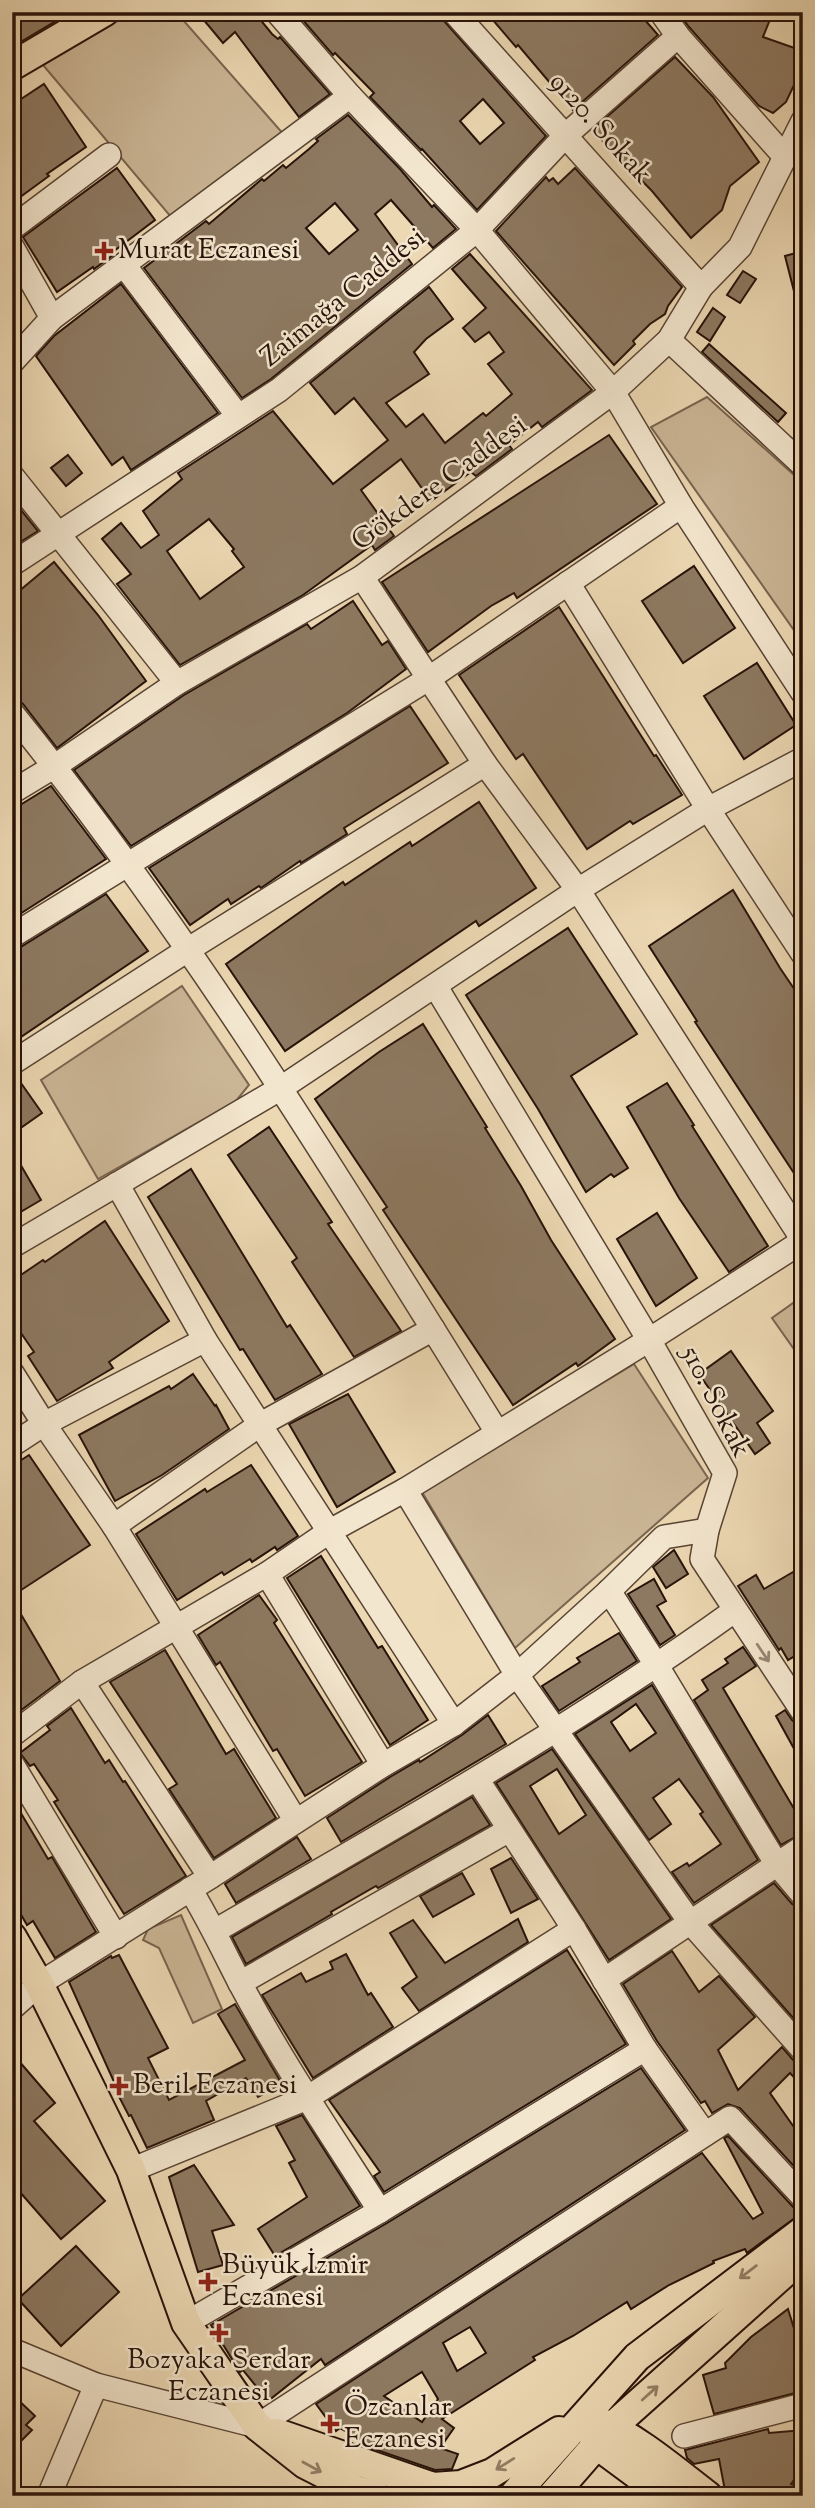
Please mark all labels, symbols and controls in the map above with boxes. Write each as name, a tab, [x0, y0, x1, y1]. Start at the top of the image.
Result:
street label: 9120. Sokak	[539, 64, 661, 194]
street label: Zaimağa Caddesi	[253, 219, 435, 377]
place label: Murat Eczanesi	[118, 231, 299, 271]
marker: Murat Eczanesi	[96, 243, 112, 259]
street label: Gökdere Caddesi	[344, 406, 536, 562]
street label: 510. Sokak	[669, 1337, 760, 1465]
one-way arrow	[756, 1643, 770, 1662]
place label: Beril Eczanesi	[133, 2066, 297, 2106]
marker: Beril Eczanesi	[111, 2078, 127, 2094]
place label: Büyük İzmir Eczanesi	[222, 2246, 369, 2318]
one-way arrow	[740, 2265, 758, 2280]
marker: Büyük İzmir Eczanesi	[200, 2274, 216, 2290]
marker: Bozyaka Serdar Eczanesi	[211, 2325, 227, 2341]
place label: Bozyaka Serdar Eczanesi	[127, 2341, 311, 2413]
one-way arrow	[641, 2385, 658, 2402]
place label: Özcanlar Eczanesi	[344, 2388, 452, 2460]
marker: Özcanlar Eczanesi	[322, 2416, 338, 2432]
one-way arrow	[496, 2458, 516, 2472]
one-way arrow	[301, 2461, 322, 2474]

